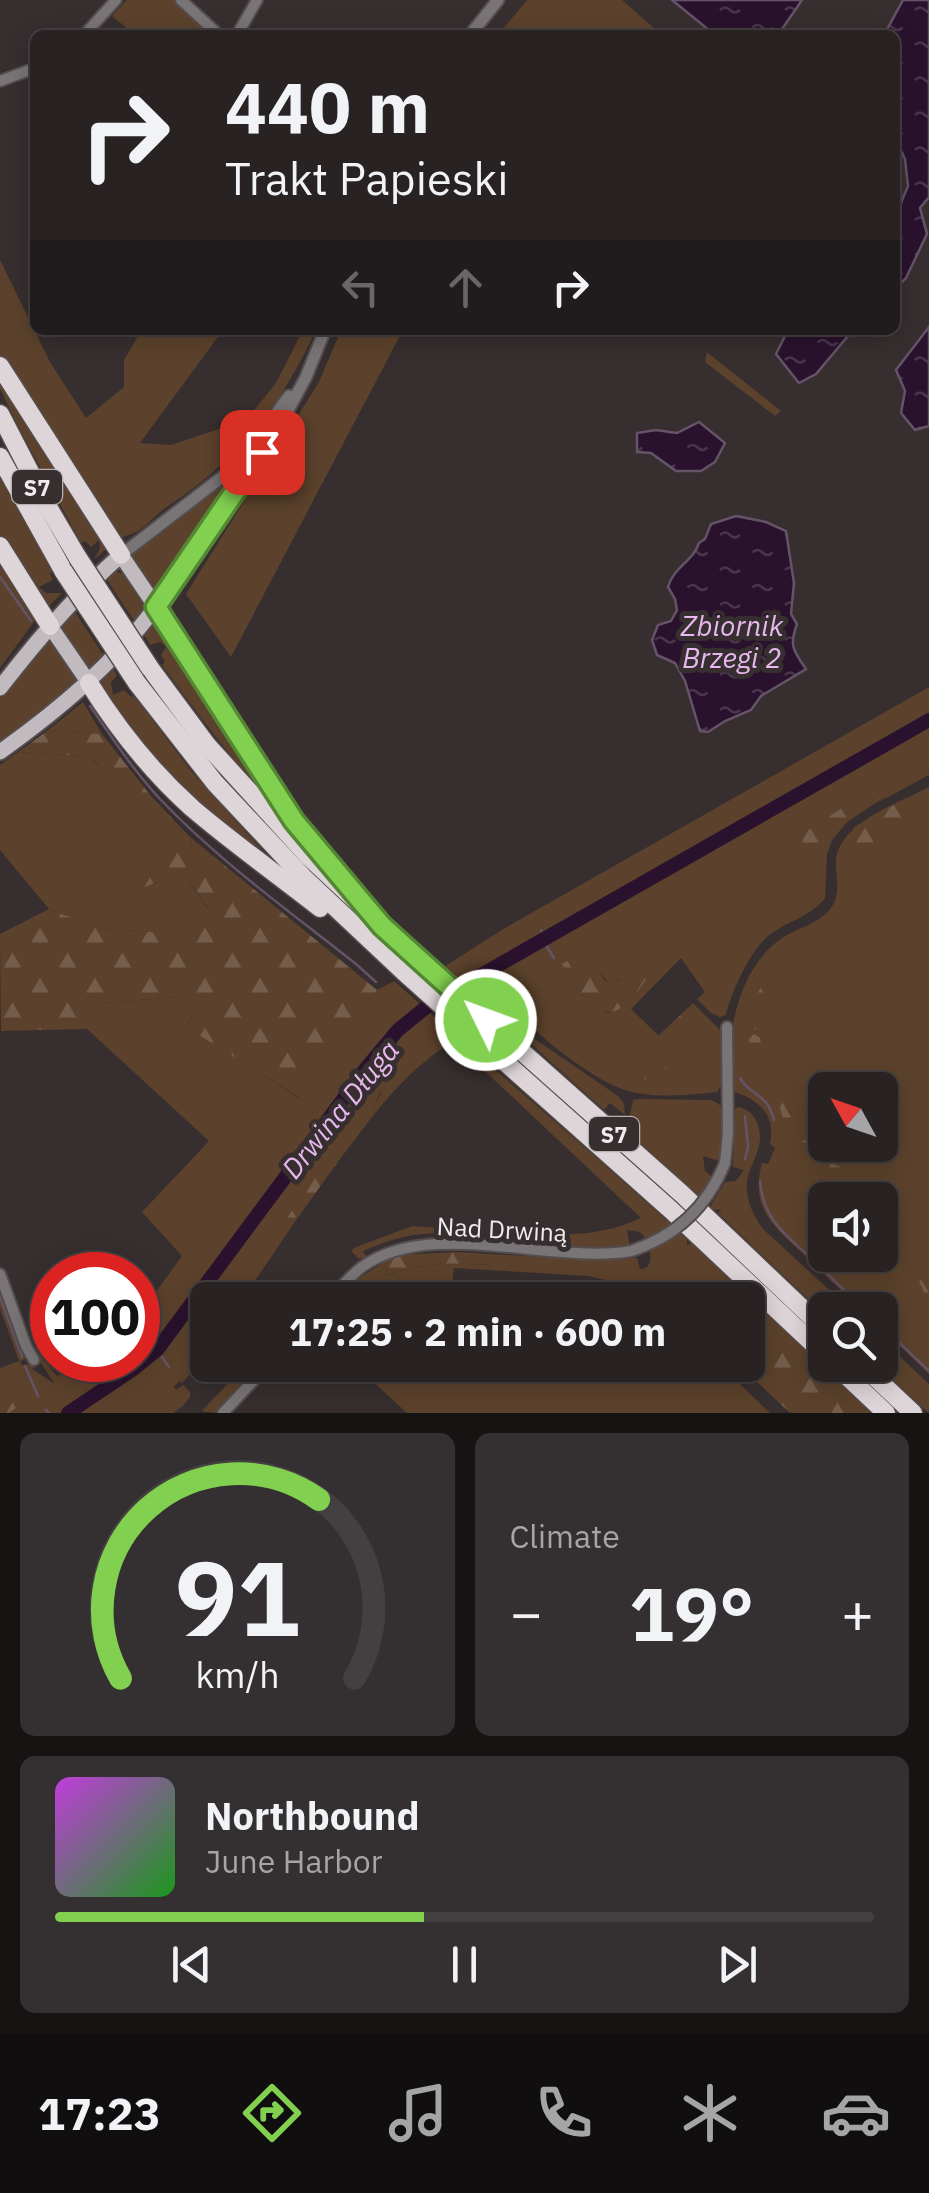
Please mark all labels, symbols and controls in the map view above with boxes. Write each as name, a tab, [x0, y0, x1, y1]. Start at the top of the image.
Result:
text: 440 m	[225, 61, 430, 152]
icon: right	[60, 70, 190, 200]
text: Trakt Papieski	[225, 149, 509, 207]
icon: left	[333, 260, 388, 315]
icon: ahead	[438, 260, 493, 315]
icon: right	[543, 260, 598, 315]
pin	[220, 410, 305, 495]
icon: arrive	[235, 425, 290, 480]
road number: S7	[12, 470, 62, 504]
water label: Zbiornik Brzegi 2	[680, 607, 784, 676]
position arrow	[434, 968, 538, 1072]
water label: Drwina Długa	[273, 1032, 407, 1186]
north arrow	[808, 1072, 898, 1162]
map controls	[808, 1072, 898, 1382]
road number: S7	[589, 1117, 639, 1151]
button: sound	[808, 1182, 898, 1272]
street label: Nad Drwiną	[436, 1209, 569, 1249]
speed limit sign: 100	[30, 1252, 160, 1382]
button: search	[808, 1292, 898, 1382]
text: 17:25 · 2 min · 600 m	[289, 1307, 666, 1356]
text: Climate	[510, 1515, 620, 1557]
text: 91	[175, 1529, 300, 1665]
text: 19°	[629, 1564, 754, 1662]
text: −	[510, 1577, 543, 1648]
text: +	[841, 1577, 874, 1648]
text: km/h	[195, 1651, 279, 1698]
text: Northbound	[205, 1791, 420, 1840]
text: June Harbor	[205, 1840, 382, 1882]
icon: previous	[164, 1937, 219, 1992]
icon: pause	[437, 1937, 492, 1992]
icon: next	[710, 1937, 765, 1992]
icon: directions	[237, 2078, 307, 2148]
icon: music	[383, 2078, 453, 2148]
icon: phone	[529, 2078, 599, 2148]
icon: climate	[675, 2078, 745, 2148]
icon: car	[821, 2078, 891, 2148]
text: 17:23	[38, 2084, 161, 2142]

